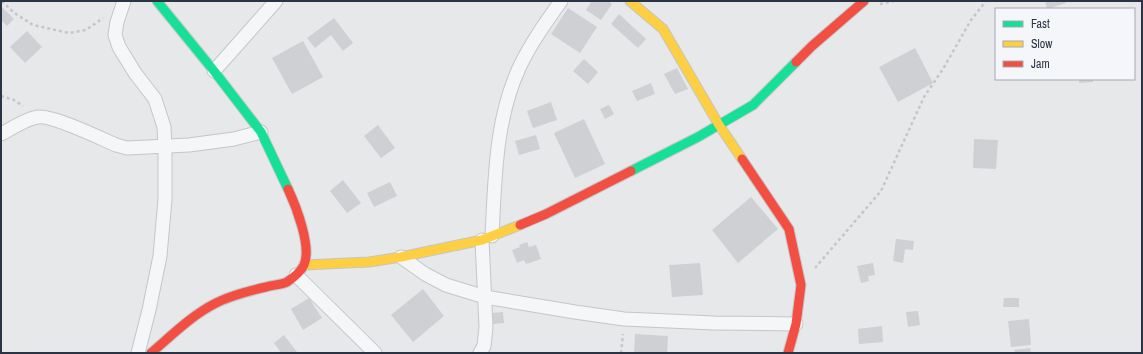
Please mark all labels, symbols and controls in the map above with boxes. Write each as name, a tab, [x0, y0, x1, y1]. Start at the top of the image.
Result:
legend	[995, 8, 1135, 80]
text: Fast	[1031, 16, 1050, 32]
text: Slow	[1031, 36, 1053, 52]
text: Jam	[1031, 56, 1050, 72]

